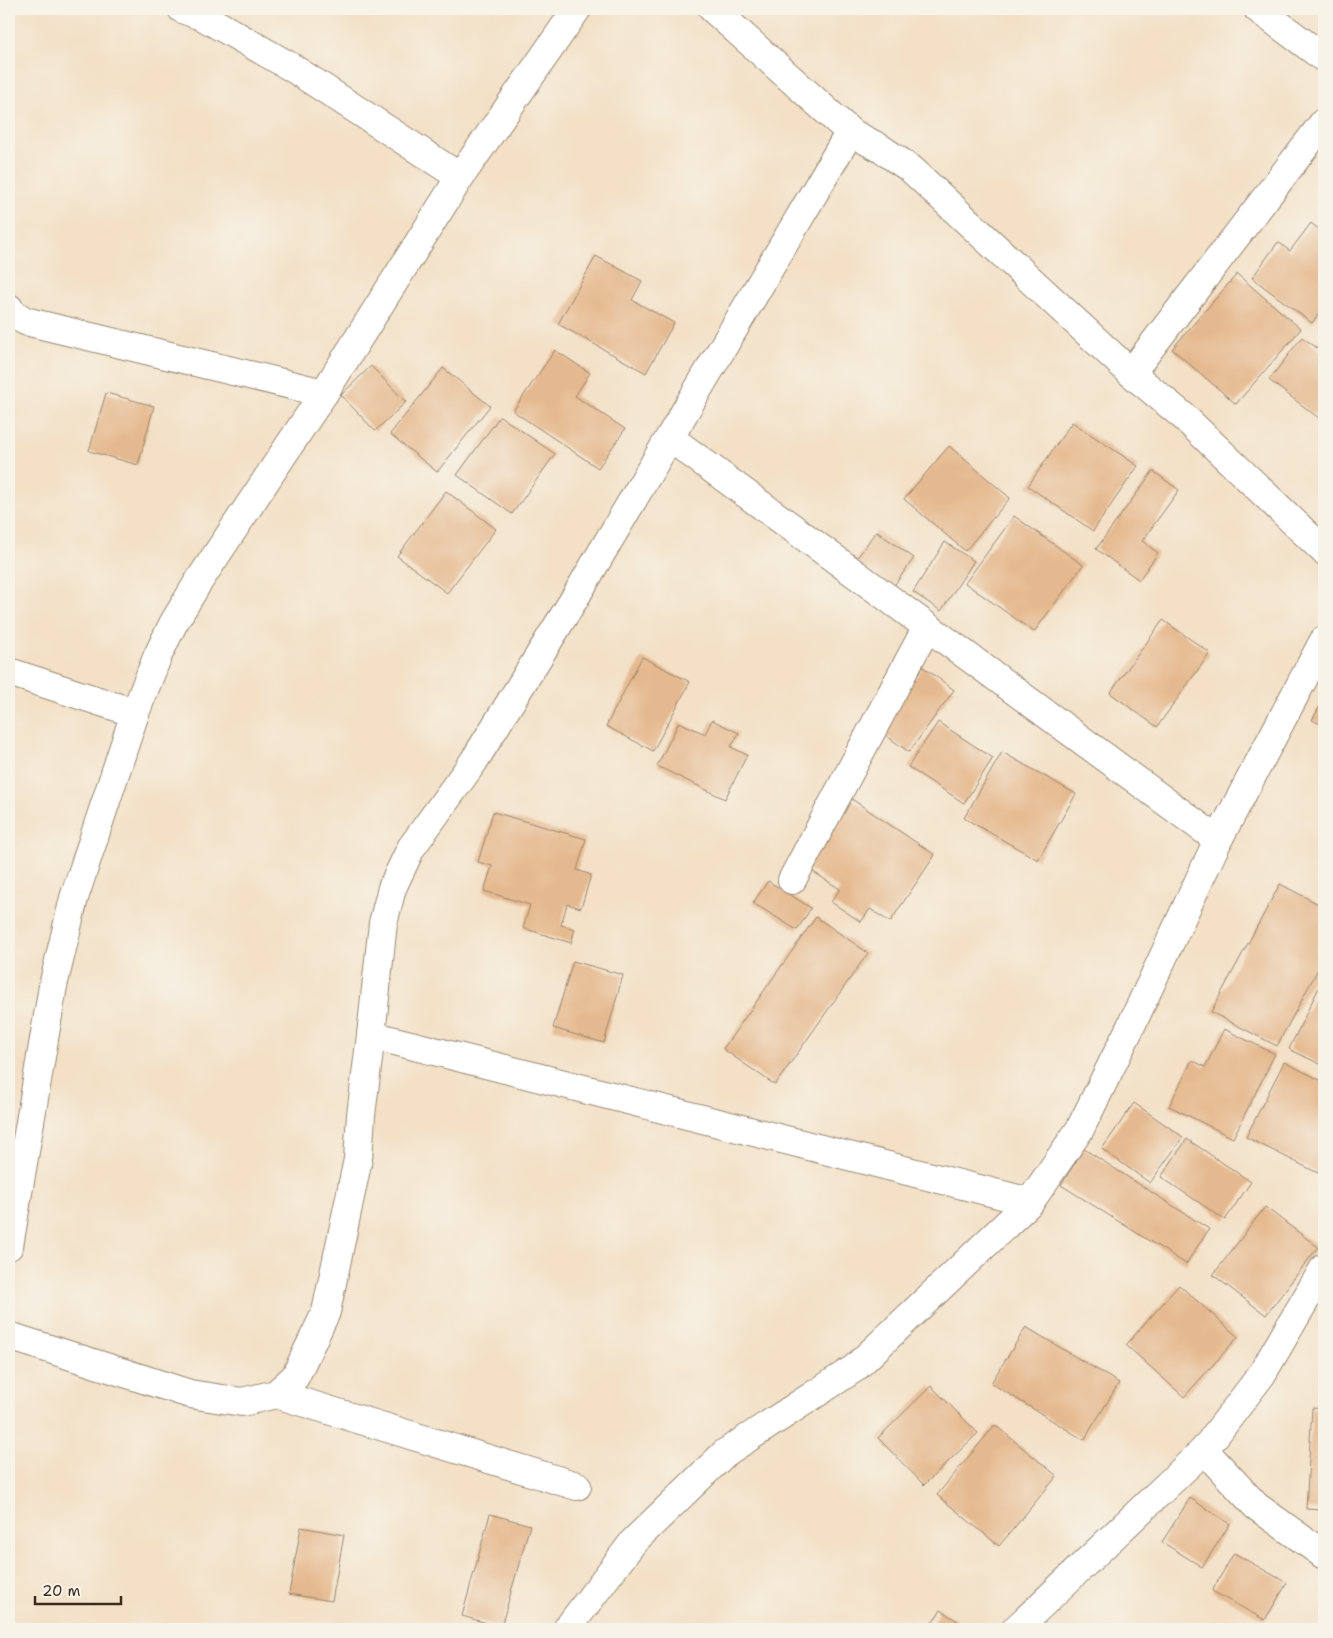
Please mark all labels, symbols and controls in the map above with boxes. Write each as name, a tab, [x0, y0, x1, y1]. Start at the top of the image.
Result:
scale bar	[35, 1573, 121, 1605]
text: 20 m	[42, 1581, 81, 1601]

